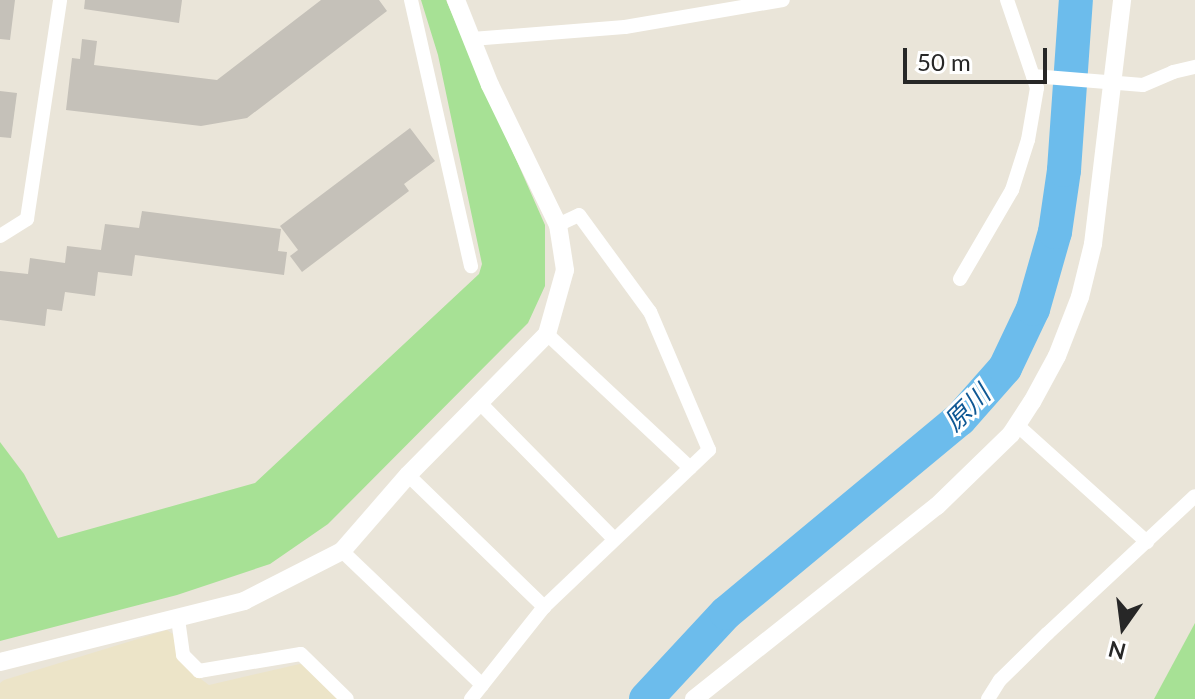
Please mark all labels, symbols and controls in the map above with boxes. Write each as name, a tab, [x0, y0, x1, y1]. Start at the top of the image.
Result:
scale bar	[907, 32, 1051, 82]
text: 50 m	[917, 47, 971, 76]
water label: 原川	[938, 379, 996, 437]
north arrow	[1083, 587, 1163, 667]
text: N	[1106, 636, 1129, 666]

